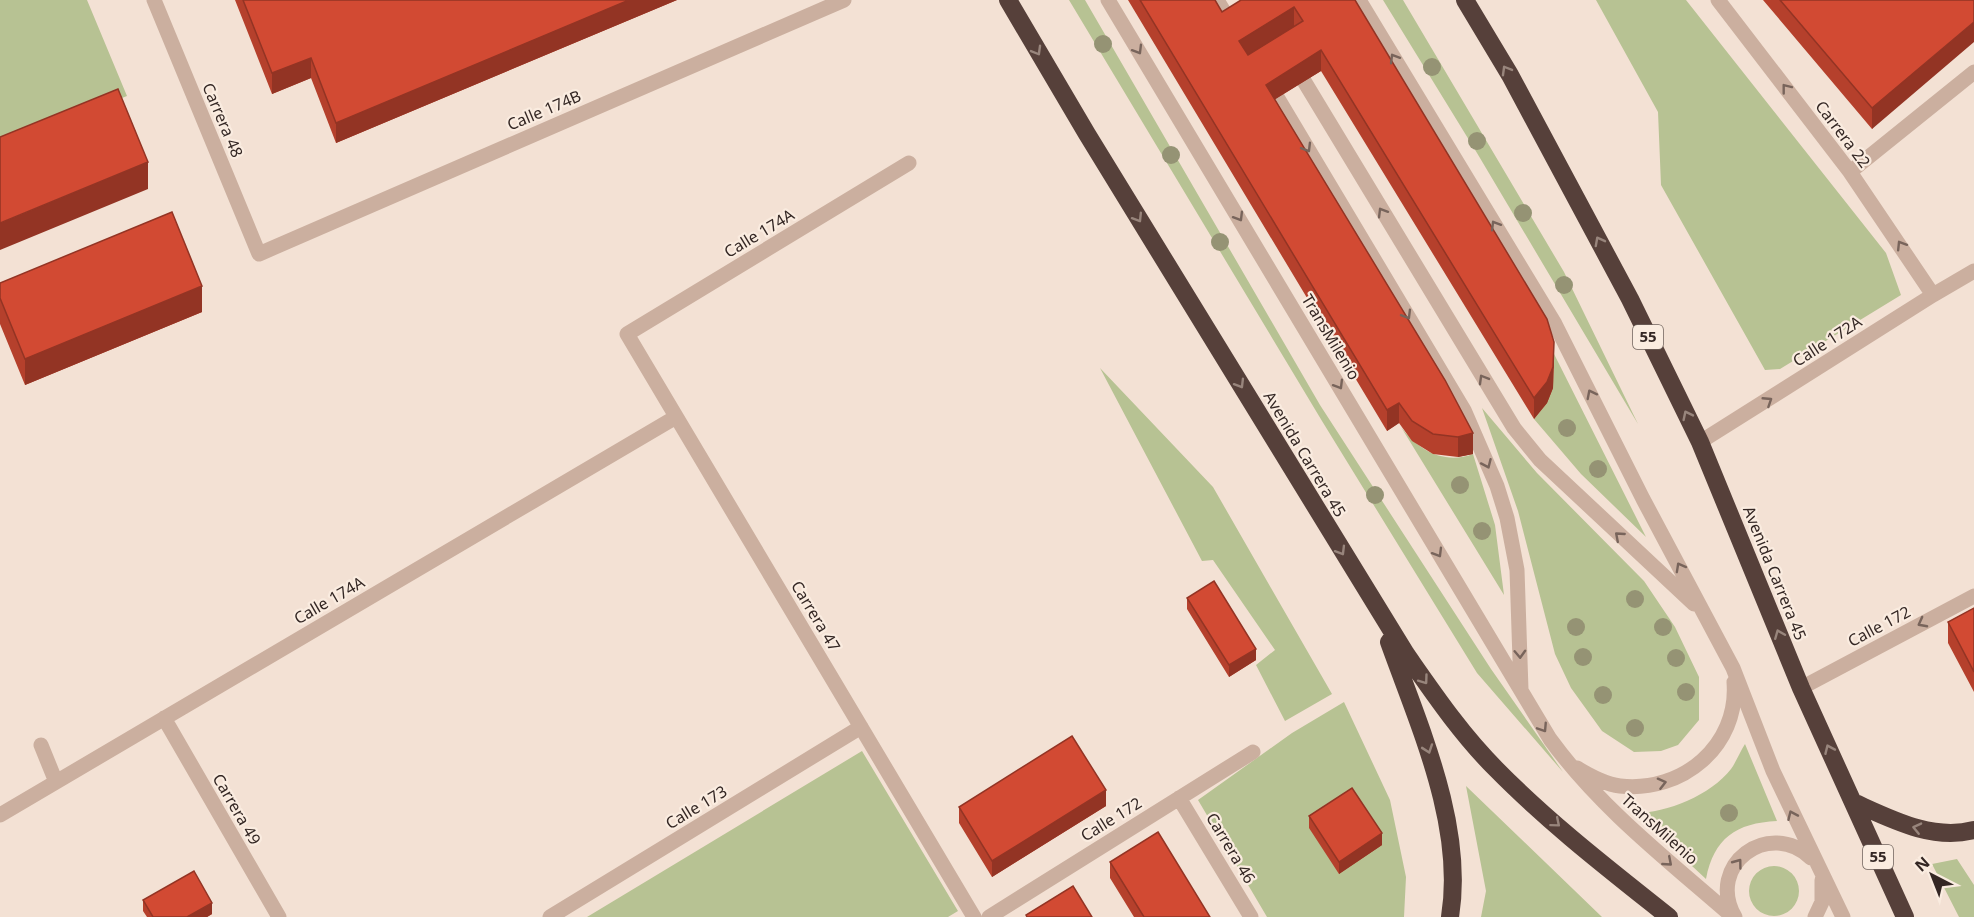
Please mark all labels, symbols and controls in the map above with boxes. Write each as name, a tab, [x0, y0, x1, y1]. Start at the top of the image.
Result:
one-way arrow	[1030, 44, 1042, 55]
one-way arrow	[1131, 44, 1143, 54]
one-way arrow	[1389, 54, 1401, 64]
one-way arrow	[1502, 66, 1514, 76]
street label: Carrera 48	[197, 79, 249, 161]
one-way arrow	[1782, 84, 1793, 95]
street label: Calle 174B	[504, 85, 584, 135]
street label: Carrera 22	[1811, 96, 1875, 172]
one-way arrow	[1300, 142, 1312, 152]
street label: Calle 174A	[720, 203, 799, 263]
one-way arrow	[1378, 208, 1390, 218]
one-way arrow	[1231, 211, 1243, 221]
one-way arrow	[1130, 212, 1142, 222]
one-way arrow	[1490, 221, 1502, 231]
one-way arrow	[1595, 237, 1606, 248]
one-way arrow	[1897, 241, 1908, 252]
street label: TransMilenio	[1297, 290, 1365, 384]
one-way arrow	[1400, 309, 1411, 319]
street label: Calle 172A	[1788, 310, 1866, 372]
road number: 55	[1633, 325, 1663, 349]
one-way arrow	[1479, 375, 1490, 385]
one-way arrow	[1232, 378, 1244, 388]
one-way arrow	[1332, 379, 1343, 389]
street label: Avenida Carrera 45	[1259, 387, 1351, 521]
one-way arrow	[1586, 390, 1598, 401]
one-way arrow	[1761, 397, 1772, 408]
one-way arrow	[1682, 411, 1694, 422]
one-way arrow	[1480, 457, 1492, 468]
street label: Avenida Carrera 45	[1738, 503, 1812, 643]
one-way arrow	[1616, 532, 1626, 543]
one-way arrow	[1334, 545, 1345, 555]
one-way arrow	[1431, 546, 1443, 557]
one-way arrow	[1676, 563, 1687, 574]
street label: Calle 174A	[290, 571, 369, 629]
street label: Carrera 47	[786, 577, 846, 655]
street label: Calle 172	[1844, 600, 1914, 652]
one-way arrow	[1918, 616, 1929, 627]
one-way arrow	[1774, 629, 1786, 640]
one-way arrow	[1513, 650, 1526, 659]
one-way arrow	[1417, 674, 1428, 685]
one-way arrow	[1536, 721, 1547, 732]
one-way arrow	[1420, 743, 1433, 754]
one-way arrow	[1824, 744, 1836, 755]
street label: Carrera 49	[208, 769, 266, 849]
one-way arrow	[1656, 778, 1666, 791]
street label: Calle 173	[661, 780, 731, 834]
street label: TransMilenio	[1617, 789, 1703, 869]
street label: Calle 172	[1076, 792, 1146, 846]
street label: Carrera 46	[1201, 809, 1261, 887]
one-way arrow	[1788, 810, 1800, 821]
one-way arrow	[1549, 816, 1560, 827]
one-way arrow	[1912, 822, 1922, 835]
road number: 55	[1863, 845, 1893, 869]
north arrow	[1902, 845, 1962, 905]
text: N	[1910, 851, 1934, 876]
one-way arrow	[1661, 855, 1672, 866]
one-way arrow	[1730, 859, 1741, 870]

